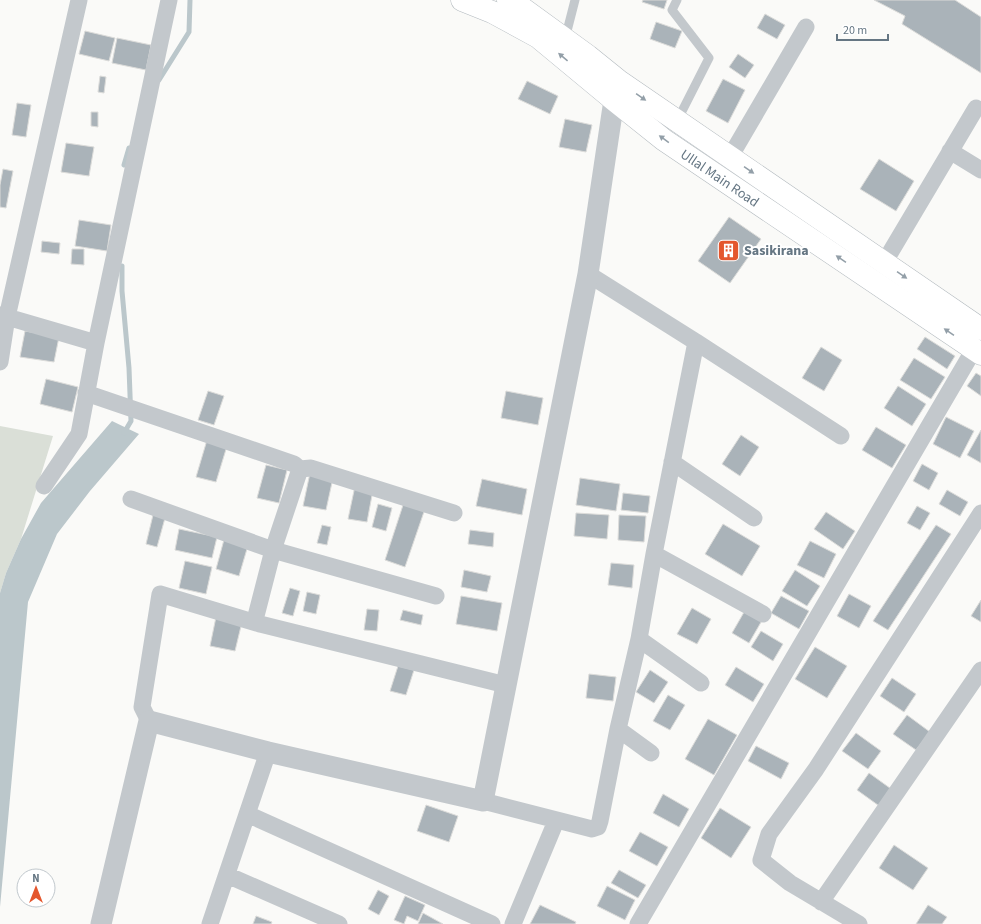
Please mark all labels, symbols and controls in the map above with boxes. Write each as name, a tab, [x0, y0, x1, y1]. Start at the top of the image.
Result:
scale bar	[837, 16, 888, 42]
text: 20 m	[843, 22, 867, 39]
one-way arrow	[558, 53, 568, 62]
one-way arrow	[636, 93, 647, 101]
one-way arrow	[659, 135, 669, 143]
street label: Ullal Main Road	[676, 145, 763, 212]
one-way arrow	[743, 166, 754, 174]
building icon: Sasikirana	[716, 237, 742, 263]
place label: Sasikirana	[744, 241, 809, 261]
one-way arrow	[836, 255, 846, 263]
one-way arrow	[897, 271, 907, 279]
one-way arrow	[943, 328, 954, 336]
north arrow	[16, 868, 56, 908]
text: N	[32, 871, 40, 886]

